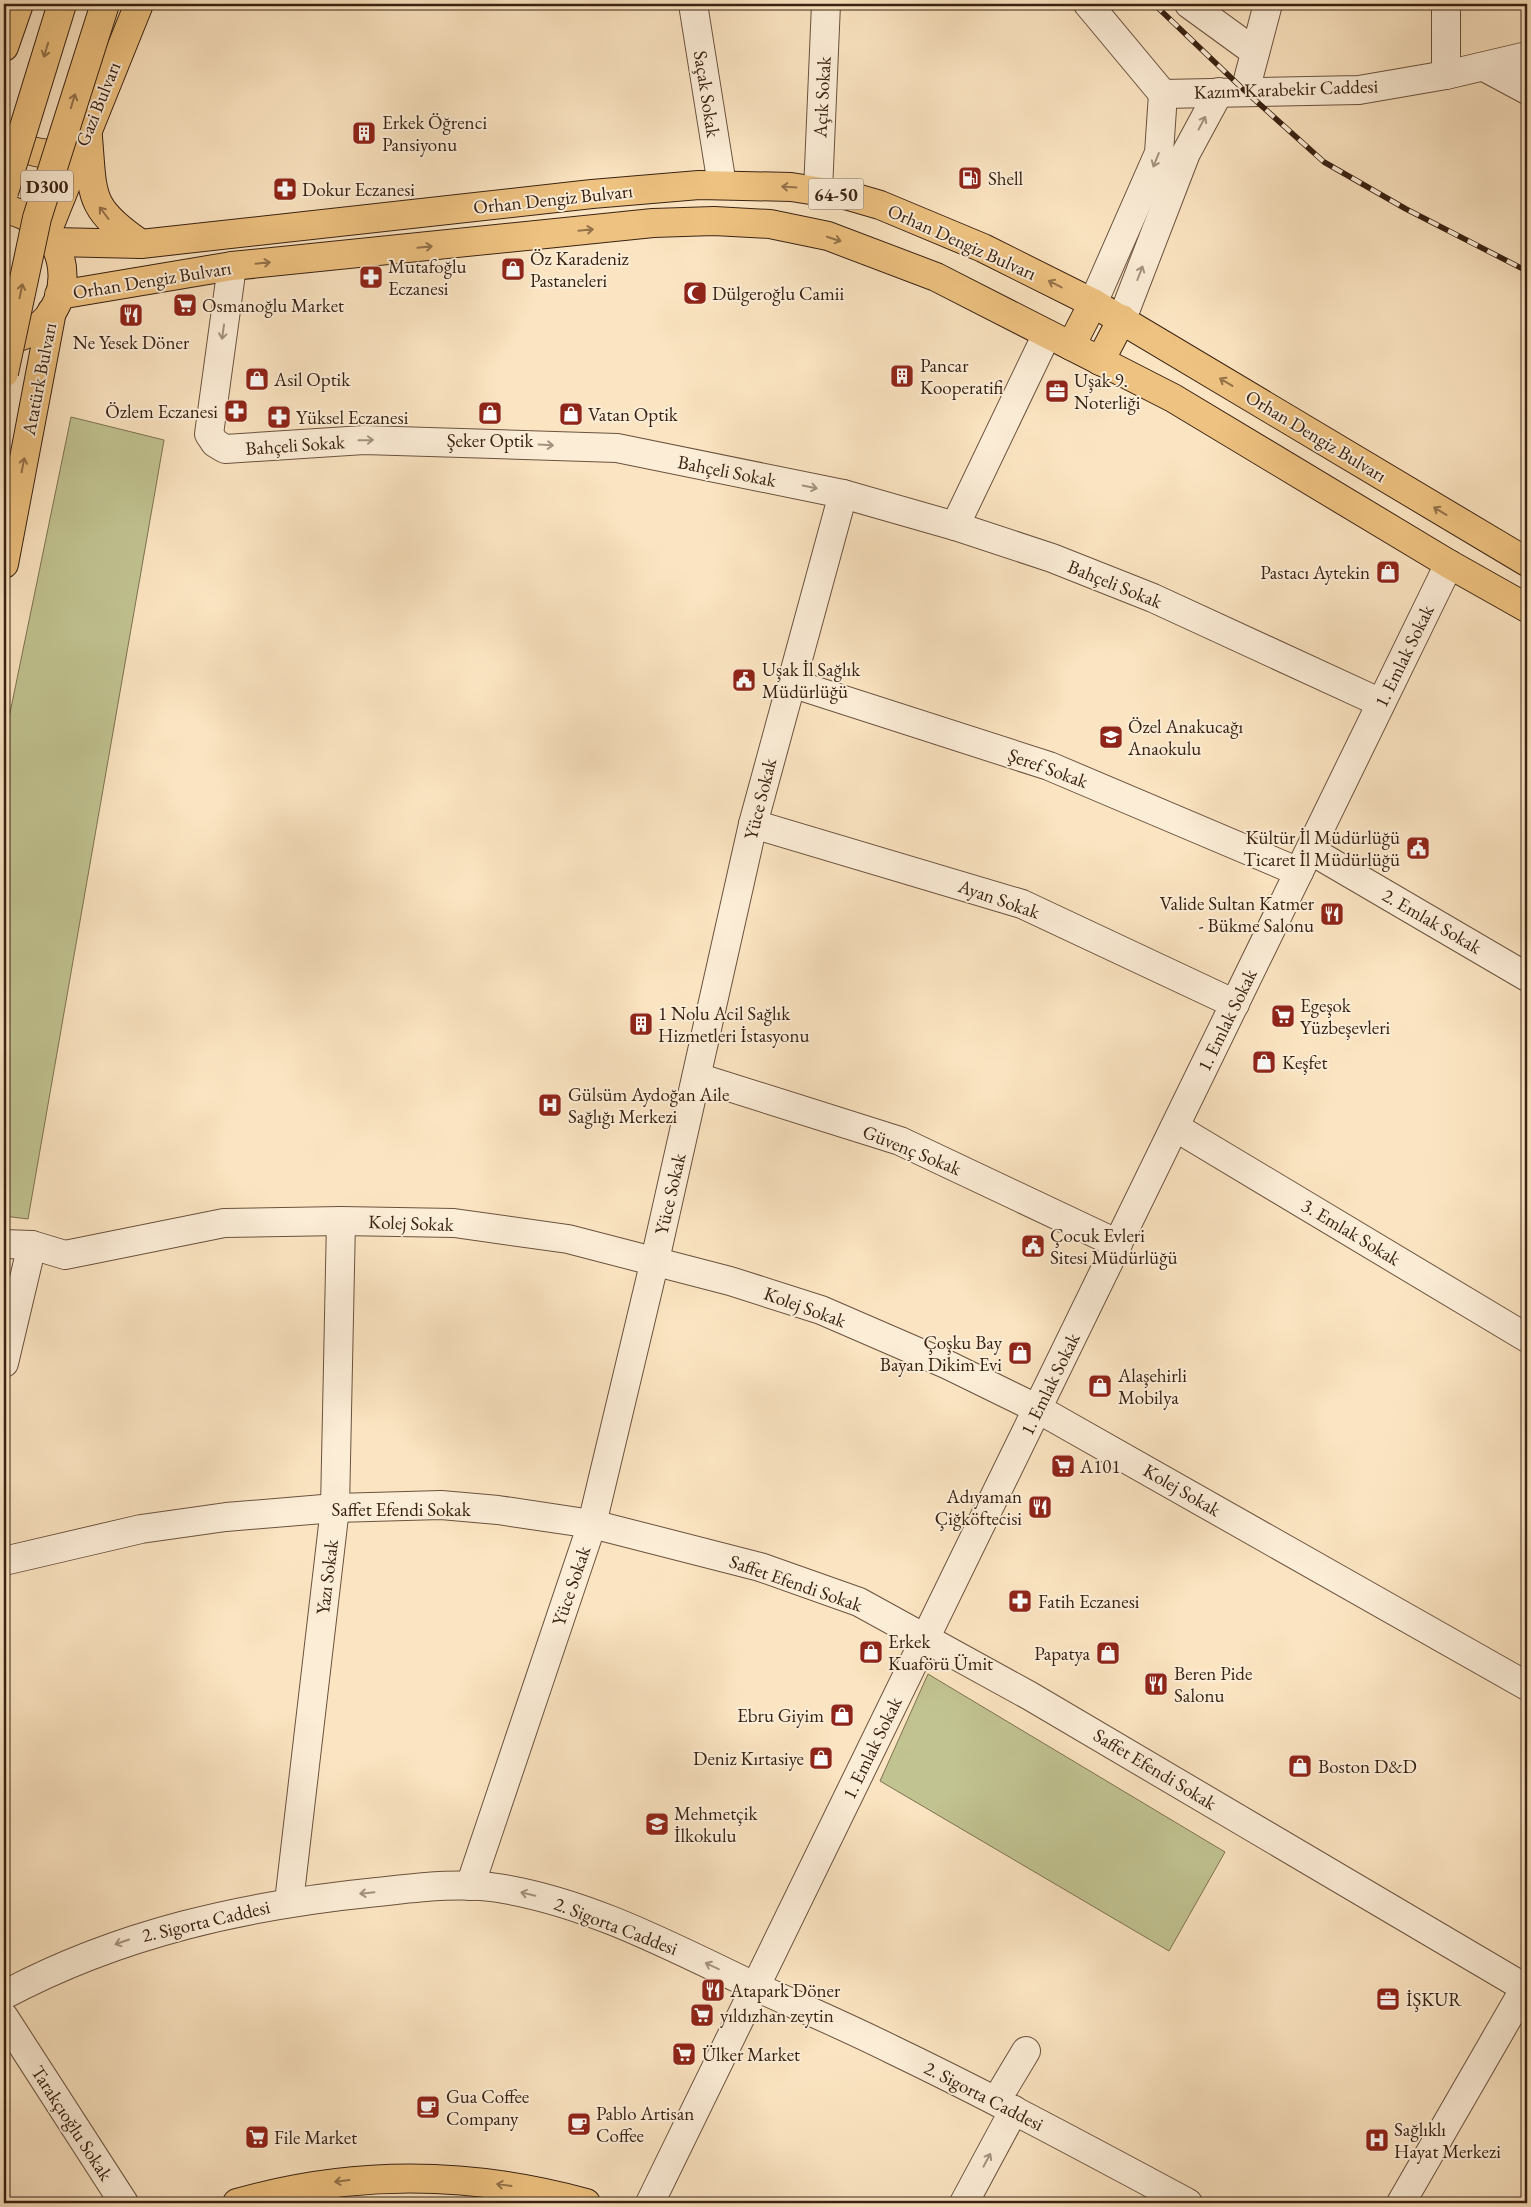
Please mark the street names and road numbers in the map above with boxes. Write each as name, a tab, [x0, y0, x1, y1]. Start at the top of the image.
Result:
street label: Saçak Sokak	[688, 49, 726, 140]
street label: Açık Sokak	[807, 55, 837, 139]
street label: Gazi Bulvarı	[70, 58, 126, 150]
street label: Kazım Karabekir Caddesi	[1193, 73, 1379, 105]
road number: D300	[21, 170, 73, 202]
street label: Orhan Dengiz Bulvarı	[472, 178, 634, 220]
road number: 64-50	[808, 178, 864, 210]
street label: Orhan Dengiz Bulvarı	[884, 198, 1040, 286]
street label: Orhan Dengiz Bulvarı	[71, 255, 233, 305]
street label: Atatürk Bulvarı	[16, 320, 62, 438]
street label: Orhan Dengiz Bulvarı	[1241, 384, 1391, 488]
street label: Bahçeli Sokak	[244, 429, 347, 461]
street label: Bahçeli Sokak	[676, 449, 779, 493]
street label: Bahçeli Sokak	[1064, 554, 1167, 615]
street label: 1. Emlak Sokak	[1368, 600, 1440, 711]
street label: Şeref Sokak	[1005, 742, 1092, 794]
street label: Yüce Sokak	[738, 755, 782, 842]
street label: Ayan Sokak	[954, 873, 1044, 925]
street label: 2. Emlak Sokak	[1378, 882, 1487, 960]
street label: 1. Emlak Sokak	[1191, 964, 1263, 1075]
street label: Güvenç Sokak	[859, 1119, 966, 1181]
street label: Yüce Sokak	[648, 1150, 692, 1237]
street label: 3. Emlak Sokak	[1297, 1193, 1406, 1272]
street label: Kolej Sokak	[368, 1209, 455, 1237]
street label: Kolej Sokak	[761, 1281, 850, 1334]
street label: 1. Emlak Sokak	[1014, 1328, 1086, 1439]
street label: Kolej Sokak	[1139, 1458, 1226, 1523]
street label: Saffet Efendi Sokak	[331, 1497, 472, 1522]
street label: Yazı Sokak	[310, 1537, 344, 1616]
street label: Yüce Sokak	[546, 1542, 597, 1629]
street label: Saffet Efendi Sokak	[726, 1549, 867, 1618]
street label: 1. Emlak Sokak	[836, 1692, 908, 1803]
street label: Saffet Efendi Sokak	[1089, 1722, 1222, 1816]
street label: 2. Sigorta Caddesi	[551, 1891, 682, 1961]
street label: 2. Sigorta Caddesi	[140, 1894, 273, 1948]
street label: 2. Sigorta Caddesi	[920, 2055, 1048, 2137]
street label: Tarakçıoğlu Sokak	[25, 2061, 119, 2186]

